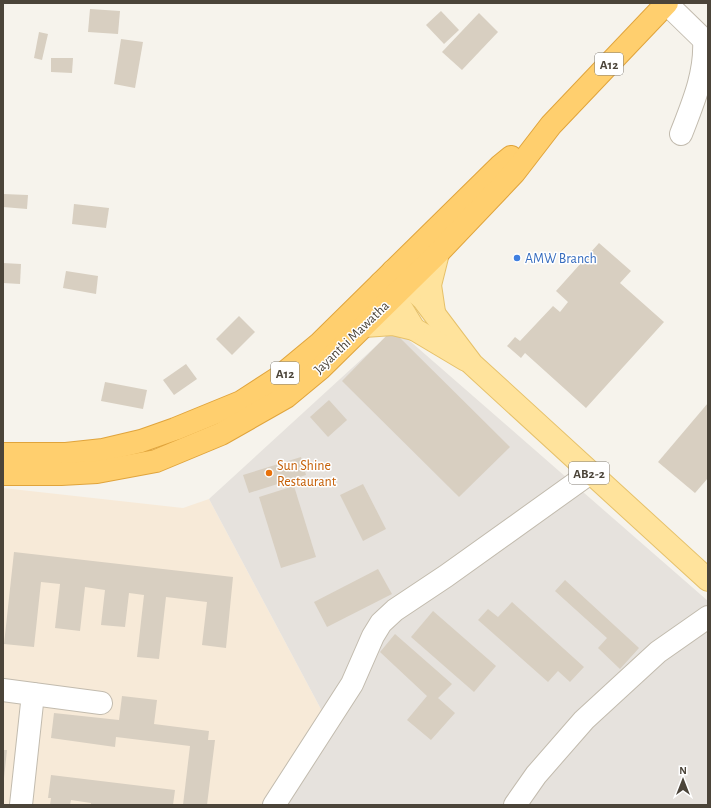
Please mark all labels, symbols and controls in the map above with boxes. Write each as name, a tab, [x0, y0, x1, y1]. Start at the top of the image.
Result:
road number: A12	[595, 53, 623, 75]
place label: AMW Branch	[525, 252, 597, 266]
marker: AMW Branch	[512, 253, 522, 263]
street label: Jayanthi Mawatha	[312, 298, 392, 377]
road number: A12	[271, 362, 299, 384]
place label: Sun Shine Restaurant	[277, 459, 337, 489]
road number: AB2-2	[569, 462, 609, 484]
marker: Sun Shine Restaurant	[264, 468, 274, 478]
north arrow	[663, 760, 703, 800]
text: N	[679, 765, 687, 776]

